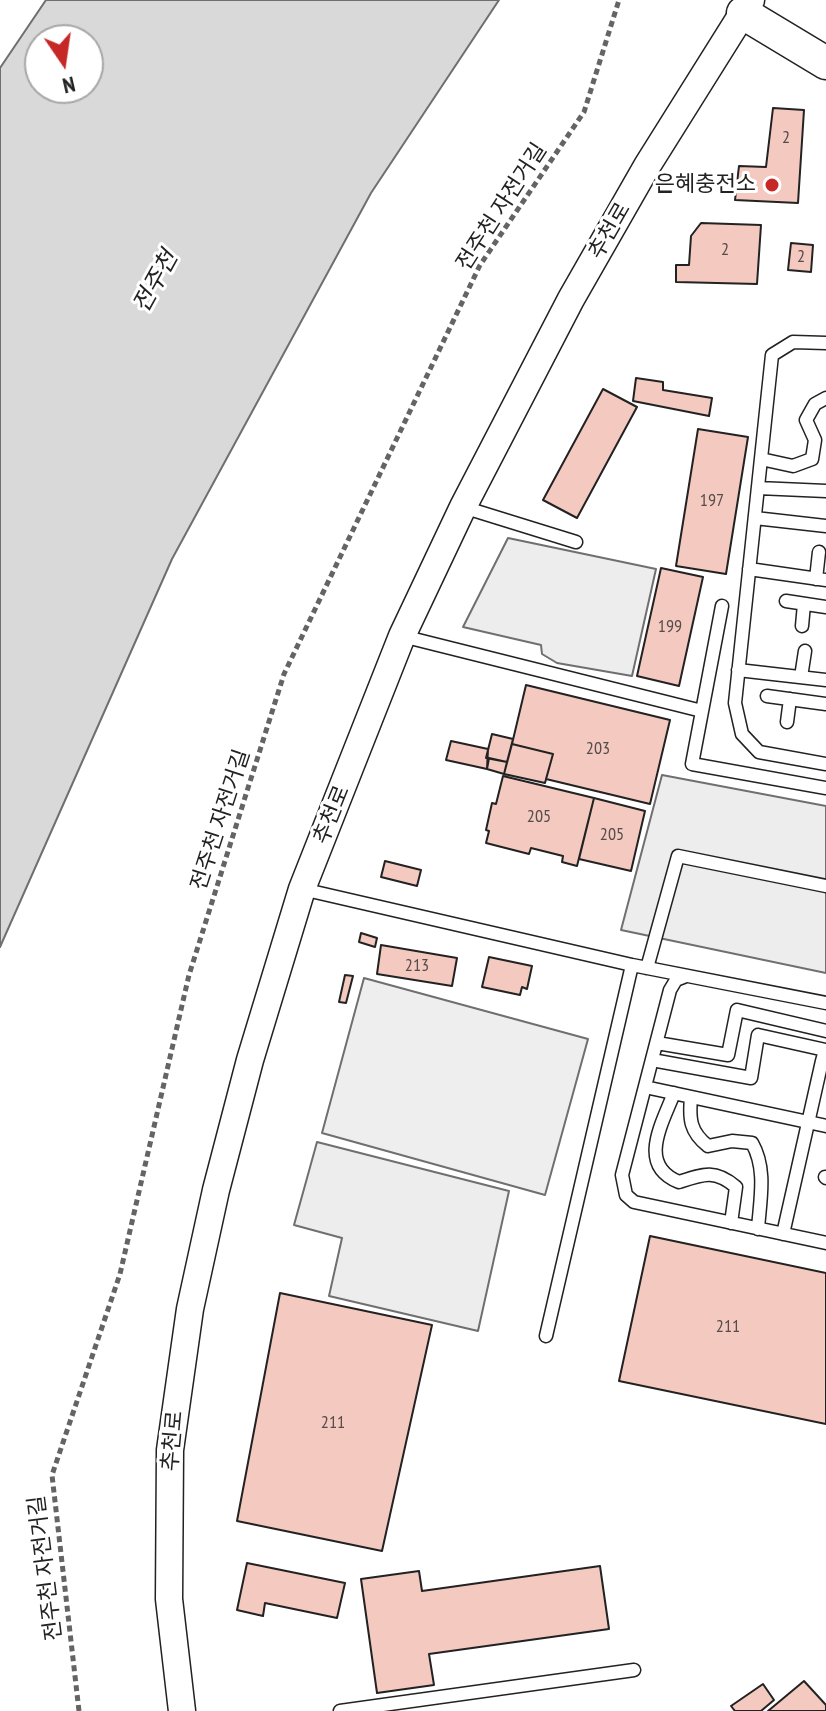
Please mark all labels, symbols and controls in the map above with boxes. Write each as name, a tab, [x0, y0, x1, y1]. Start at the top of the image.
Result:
north arrow	[24, 24, 104, 104]
text: N	[60, 70, 78, 100]
house number: 2	[782, 127, 790, 149]
street label: 전주천 자전거길	[451, 138, 553, 276]
place label: 은혜충전소	[655, 172, 756, 198]
marker: 은혜충전소	[763, 176, 781, 194]
street label: 추천로	[583, 198, 637, 264]
house number: 2	[721, 239, 729, 261]
water label: 전주천	[127, 246, 185, 318]
house number: 2	[797, 246, 805, 268]
house number: 197	[700, 490, 724, 512]
house number: 199	[658, 616, 682, 638]
house number: 203	[586, 738, 610, 760]
street label: 전주천 자전거길	[186, 746, 256, 894]
street label: 추천로	[308, 782, 356, 848]
house number: 205	[527, 806, 551, 828]
house number: 205	[600, 824, 624, 846]
house number: 213	[405, 955, 429, 977]
house number: 211	[716, 1316, 740, 1338]
street label: 추천로	[157, 1410, 189, 1472]
house number: 211	[321, 1412, 345, 1434]
street label: 전주천 자전거길	[24, 1494, 68, 1642]

